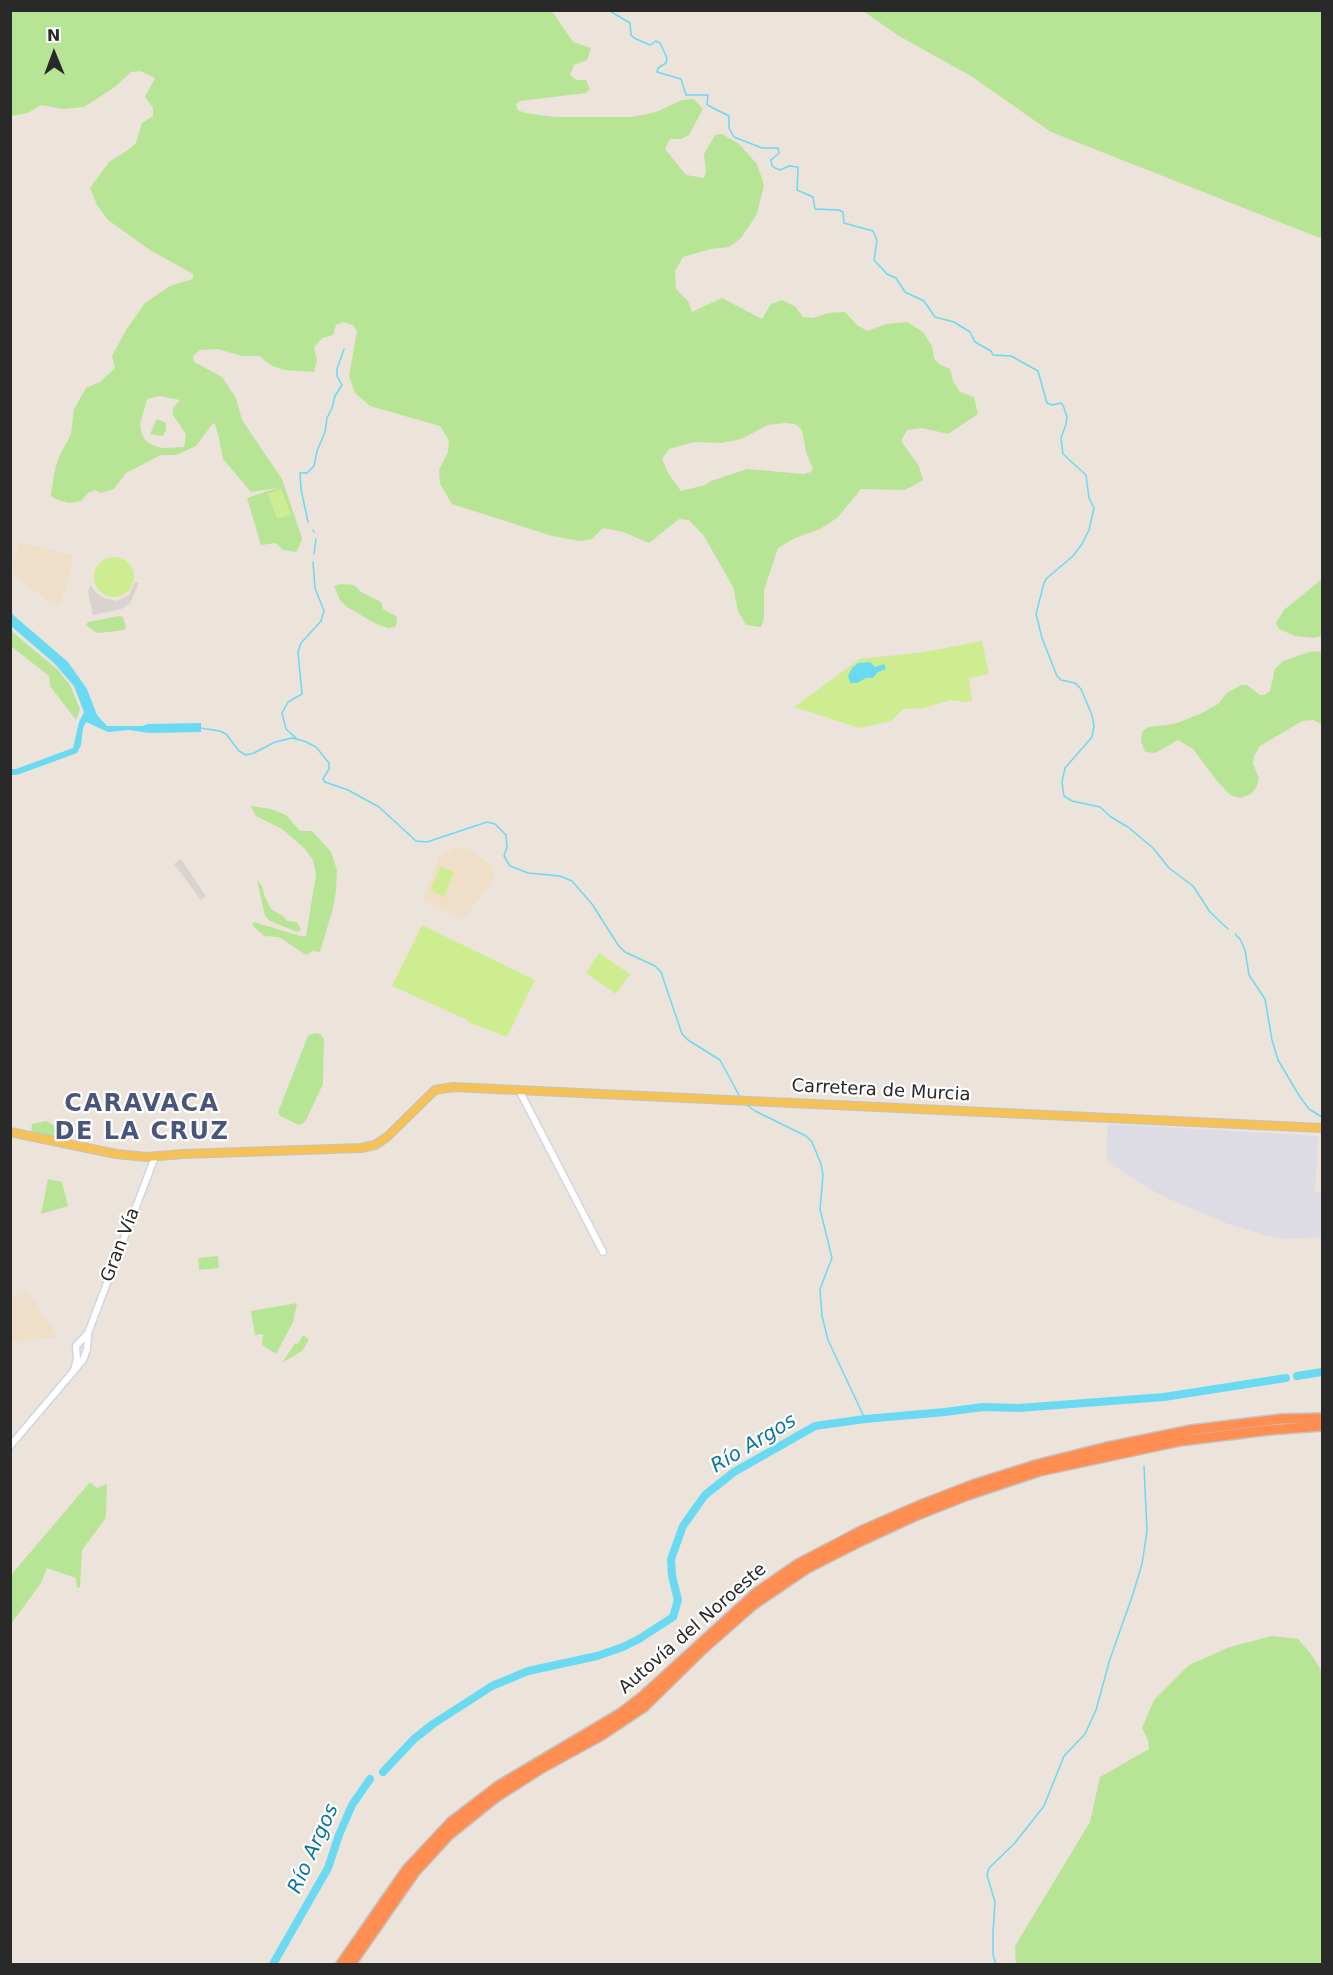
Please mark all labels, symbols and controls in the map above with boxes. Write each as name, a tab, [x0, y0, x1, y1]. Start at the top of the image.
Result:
north arrow	[24, 24, 84, 84]
text: N	[47, 26, 61, 45]
street label: Carretera de Murcia	[791, 1076, 971, 1106]
district label: CARAVACA DE LA CRUZ	[55, 1091, 229, 1147]
street label: Gran Vía	[97, 1205, 145, 1285]
water label: Río Argos	[707, 1409, 801, 1479]
street label: Autovía del Noroeste	[615, 1559, 771, 1699]
water label: Río Argos	[284, 1801, 344, 1897]

